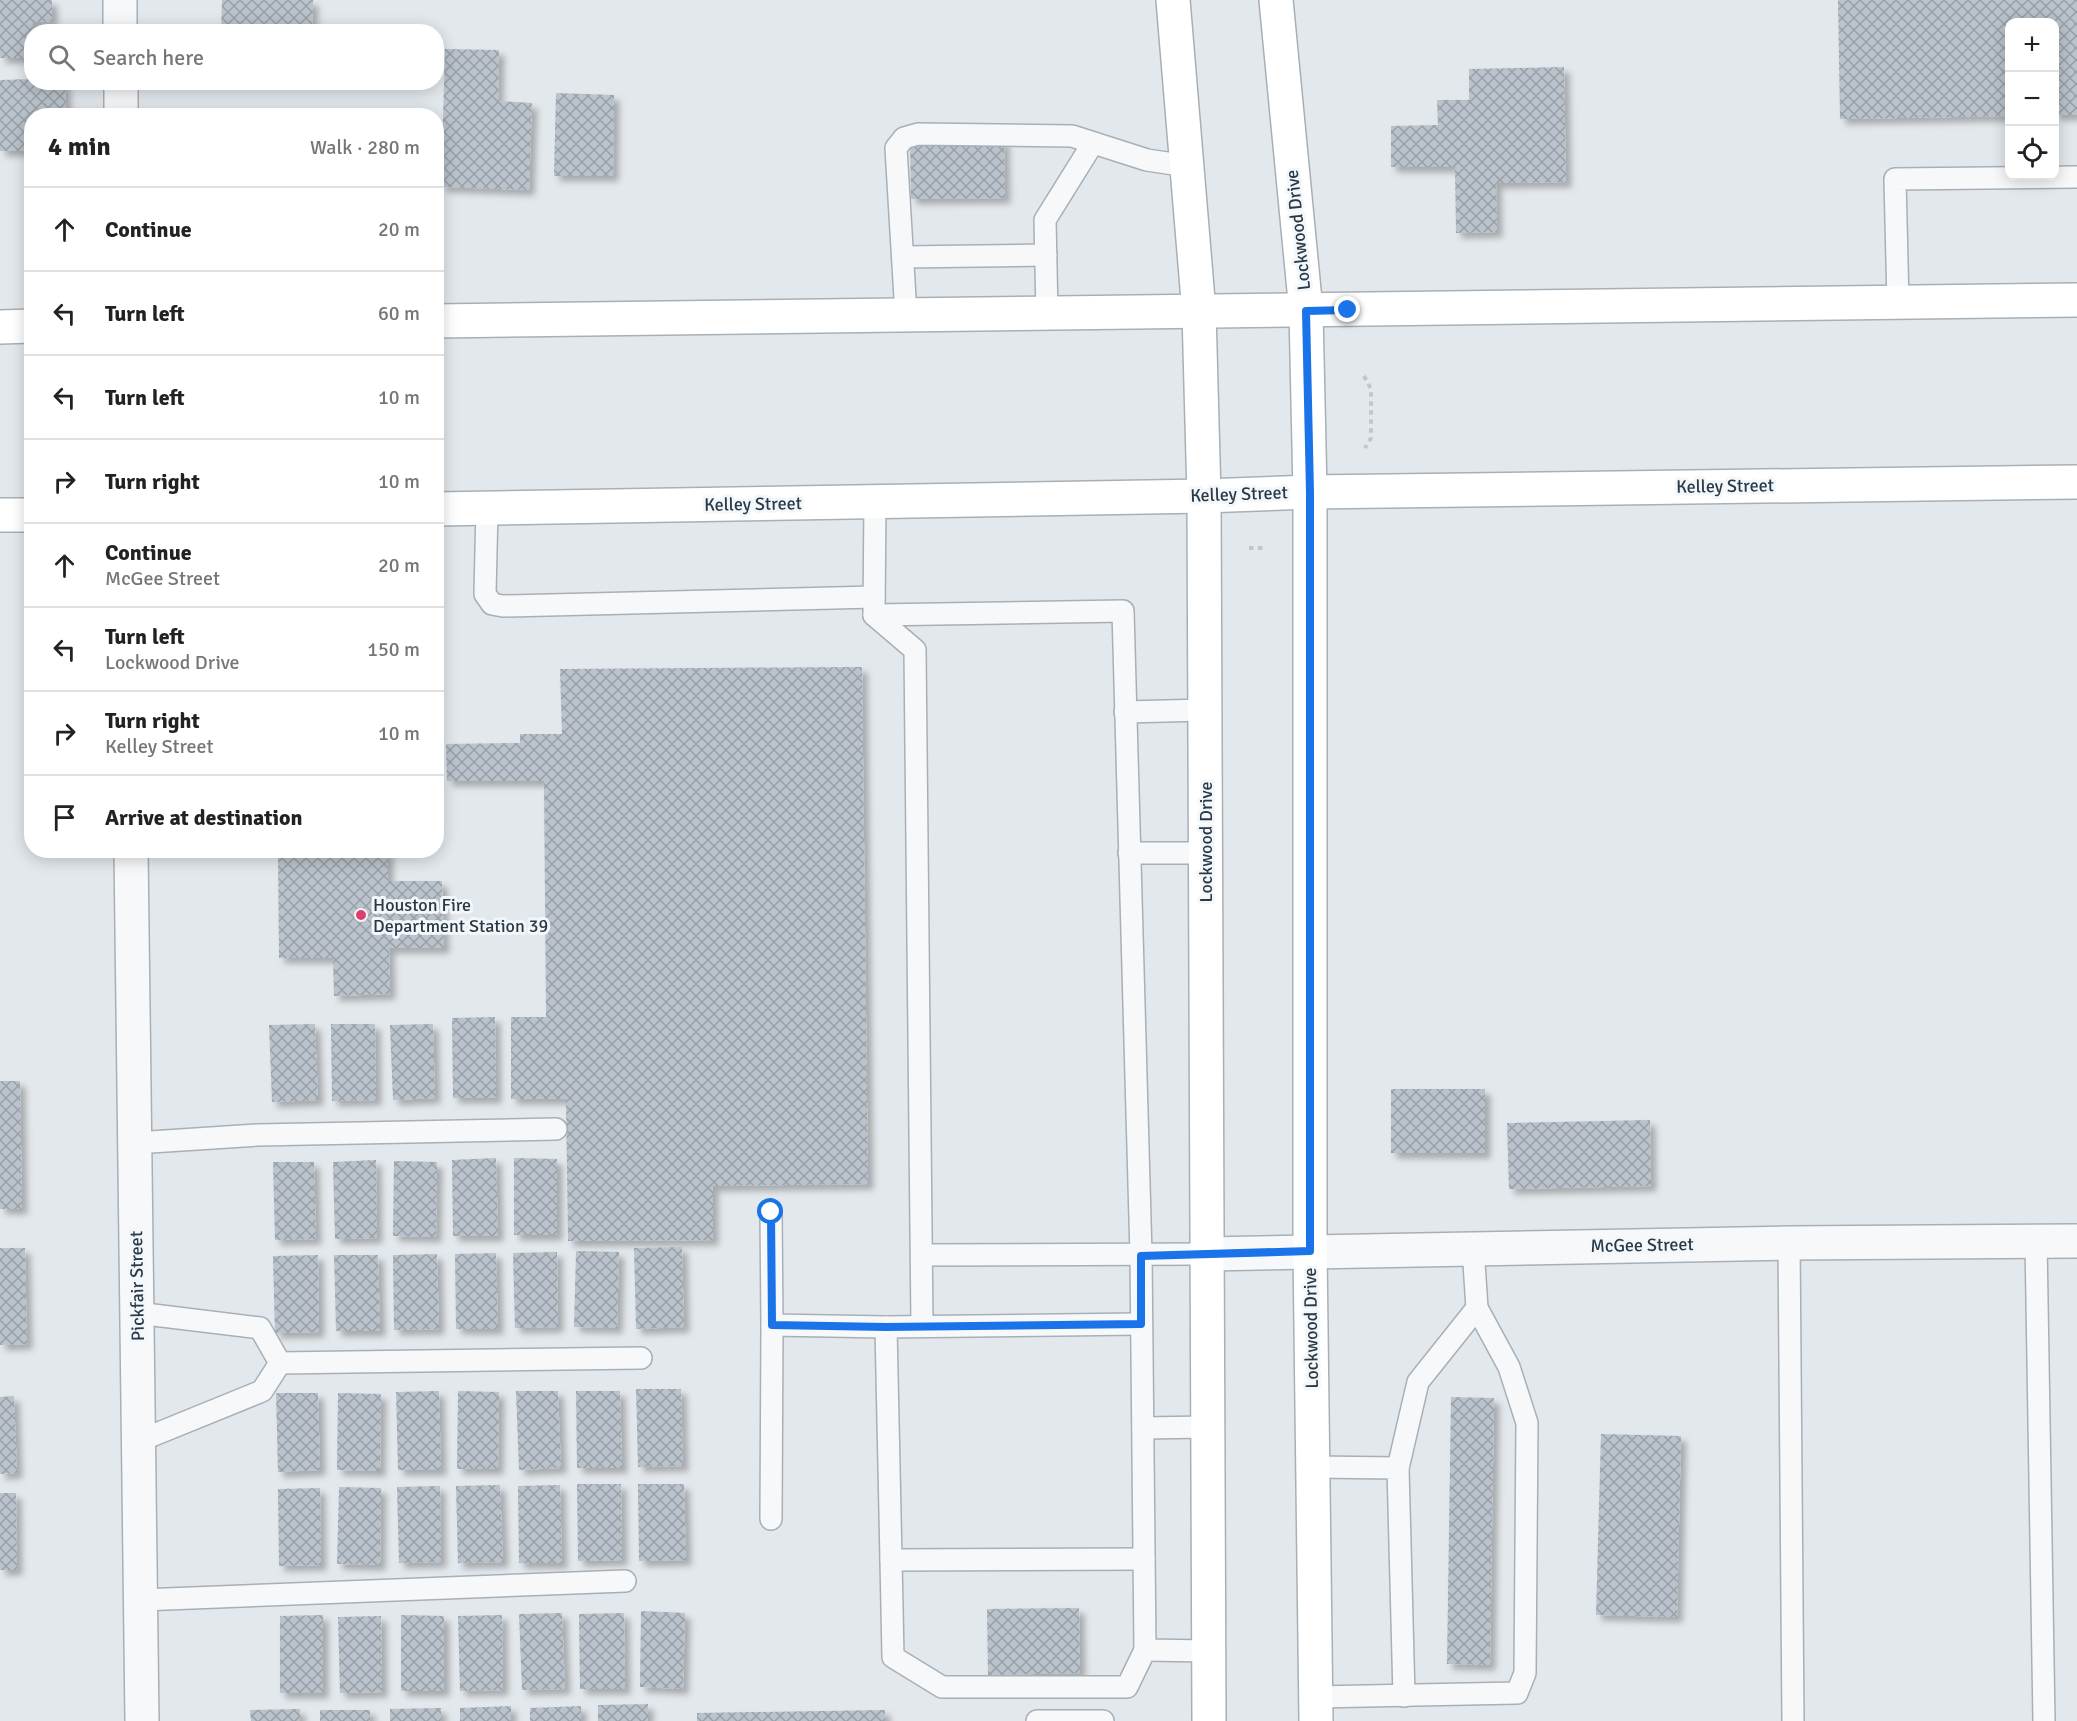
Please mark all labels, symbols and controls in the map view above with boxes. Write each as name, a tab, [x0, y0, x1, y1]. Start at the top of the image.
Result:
map controls	[2005, 18, 2059, 180]
button: +	[2005, 18, 2059, 72]
search box	[24, 24, 444, 90]
icon: search	[45, 41, 78, 74]
text: Search here	[93, 44, 204, 71]
button: −	[2005, 72, 2059, 126]
button: locate	[2005, 126, 2059, 180]
text: 4 min	[48, 131, 111, 163]
text: Walk · 280 m	[310, 135, 420, 160]
street label: Lockwood Drive	[1281, 169, 1315, 291]
icon: ahead	[48, 213, 81, 246]
text: Continue	[105, 216, 192, 243]
text: 20 m	[378, 217, 420, 242]
route end	[1334, 296, 1360, 322]
icon: left	[48, 297, 81, 330]
text: Turn left	[105, 300, 185, 327]
text: 60 m	[378, 301, 420, 326]
icon: left	[48, 381, 81, 414]
text: Turn left	[105, 384, 185, 411]
text: 10 m	[378, 385, 420, 410]
icon: right	[48, 465, 81, 498]
text: Turn right	[105, 468, 200, 495]
text: 10 m	[378, 469, 420, 494]
street label: Kelley Street	[1676, 474, 1774, 498]
street label: Kelley Street	[1190, 481, 1288, 507]
street label: Kelley Street	[704, 492, 802, 516]
text: Continue	[105, 539, 192, 566]
icon: ahead	[48, 549, 81, 582]
text: 20 m	[378, 553, 420, 578]
text: McGee Street	[105, 566, 220, 591]
text: Turn left	[105, 623, 185, 650]
icon: left	[48, 633, 81, 666]
text: 150 m	[367, 637, 420, 662]
text: Lockwood Drive	[105, 650, 240, 675]
text: Turn right	[105, 707, 200, 734]
icon: right	[48, 717, 81, 750]
text: 10 m	[378, 721, 420, 746]
text: Kelley Street	[105, 734, 214, 759]
street label: Lockwood Drive	[1195, 781, 1217, 903]
icon: arrive	[48, 801, 81, 834]
text: Arrive at destination	[105, 804, 302, 831]
place label: Houston Fire Department Station 39	[373, 894, 548, 937]
marker: Houston Fire Department Station 39	[354, 908, 368, 922]
route start	[757, 1198, 783, 1224]
street label: Pickfair Street	[125, 1231, 149, 1341]
street label: McGee Street	[1590, 1233, 1694, 1257]
street label: Lockwood Drive	[1299, 1267, 1323, 1389]

